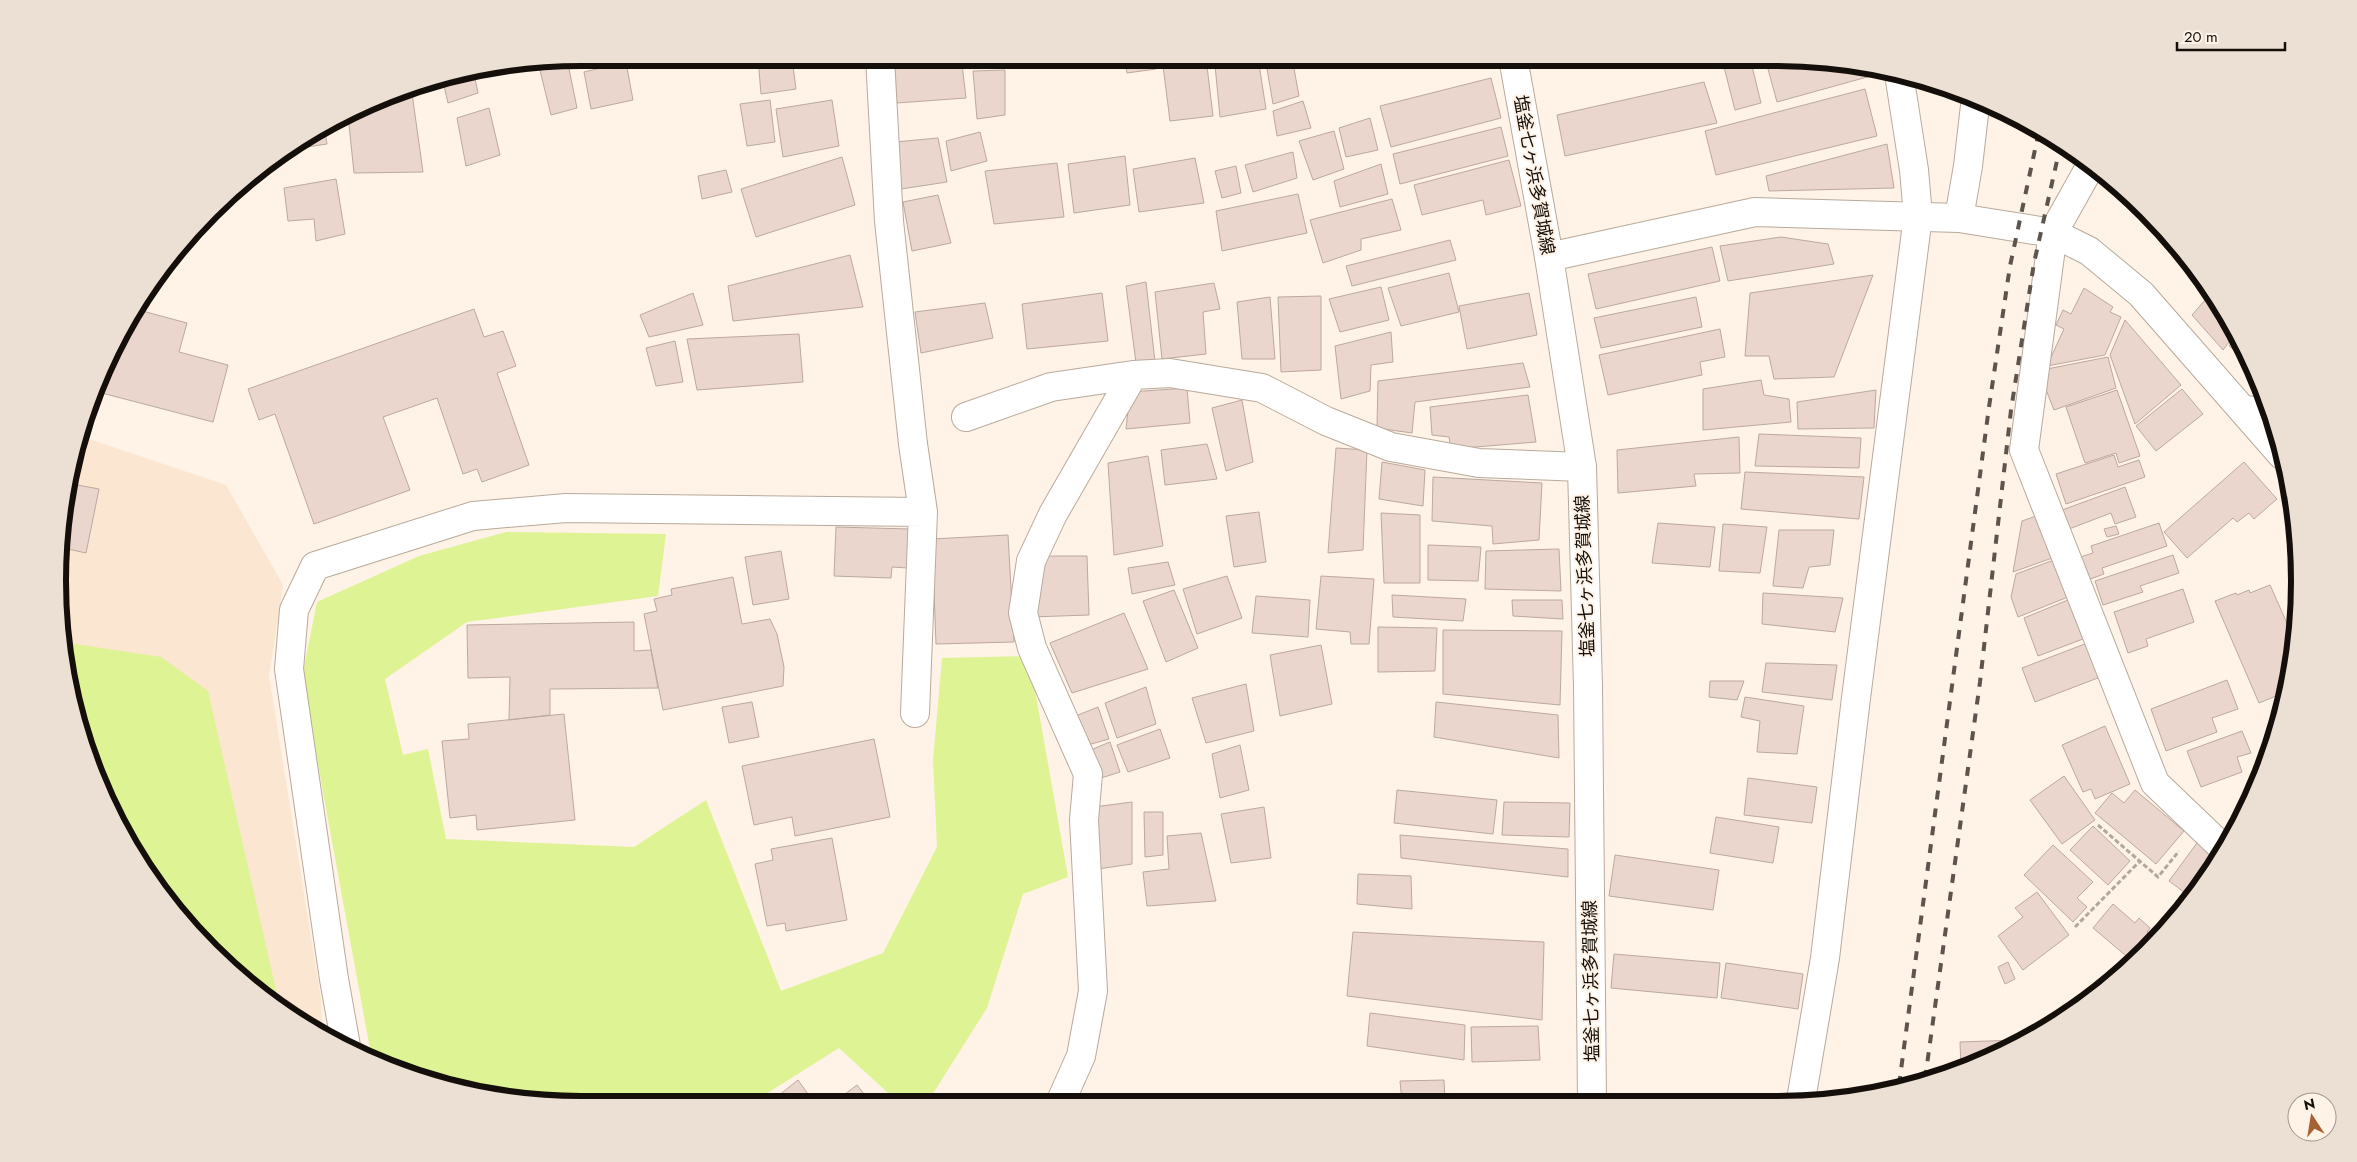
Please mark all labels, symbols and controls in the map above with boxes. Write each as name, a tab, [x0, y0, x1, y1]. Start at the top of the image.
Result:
scale bar	[2177, 20, 2284, 52]
text: 20 m	[2184, 26, 2218, 48]
street label: 塩釜七ヶ浜多賀城線	[1507, 93, 1561, 257]
street label: 塩釜七ヶ浜多賀城線	[1569, 495, 1601, 657]
street label: 塩釜七ヶ浜多賀城線	[1577, 900, 1605, 1062]
north arrow	[2287, 1092, 2337, 1142]
text: N	[2302, 1093, 2317, 1115]

